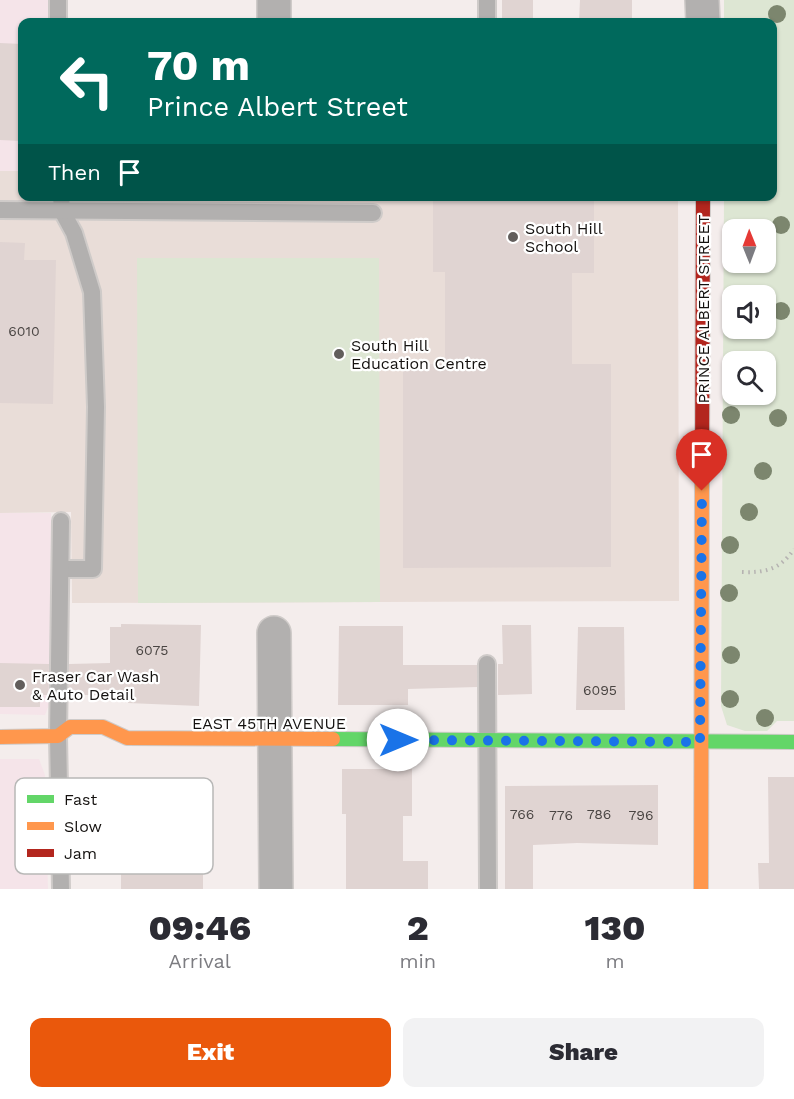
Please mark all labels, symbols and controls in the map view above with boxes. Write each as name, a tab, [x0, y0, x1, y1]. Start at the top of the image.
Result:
text: 70 m	[147, 41, 250, 90]
icon: left	[48, 42, 126, 120]
text: Prince Albert Street	[147, 91, 408, 123]
icon: arrive	[113, 156, 146, 189]
text: Then	[48, 160, 101, 185]
street label: PRINCE ALBERT STREET	[694, 214, 713, 403]
place label: South Hill School	[525, 219, 603, 256]
north arrow	[722, 219, 776, 273]
map controls	[722, 219, 776, 405]
marker: South Hill School	[506, 230, 520, 244]
button: sound	[722, 285, 776, 339]
house number: 6010	[8, 323, 40, 339]
place label: South Hill Education Centre	[351, 336, 487, 373]
marker: South Hill Education Centre	[332, 347, 346, 361]
button: search	[722, 351, 776, 405]
pin	[676, 429, 727, 491]
icon: arrive	[685, 438, 718, 471]
house number: 6075	[136, 642, 168, 658]
place label: Fraser Car Wash & Auto Detail	[32, 667, 159, 704]
marker: Fraser Car Wash & Auto Detail	[13, 678, 27, 692]
house number: 6095	[583, 682, 617, 698]
position arrow	[366, 708, 430, 772]
street label: EAST 45TH AVENUE	[192, 714, 346, 733]
legend	[15, 778, 213, 874]
text: Fast	[64, 790, 97, 809]
house number: 766	[510, 806, 534, 822]
house number: 786	[587, 806, 611, 822]
house number: 776	[549, 807, 573, 823]
house number: 796	[628, 807, 654, 823]
text: Slow	[64, 817, 102, 836]
text: Jam	[64, 844, 97, 863]
text: 09:46	[148, 907, 251, 949]
text: 2	[407, 907, 429, 949]
text: 130	[585, 907, 646, 949]
text: Arrival	[168, 949, 231, 973]
text: min	[399, 949, 436, 973]
text: m	[606, 949, 625, 973]
button: Exit	[30, 1018, 391, 1087]
button: Share	[403, 1018, 764, 1087]

